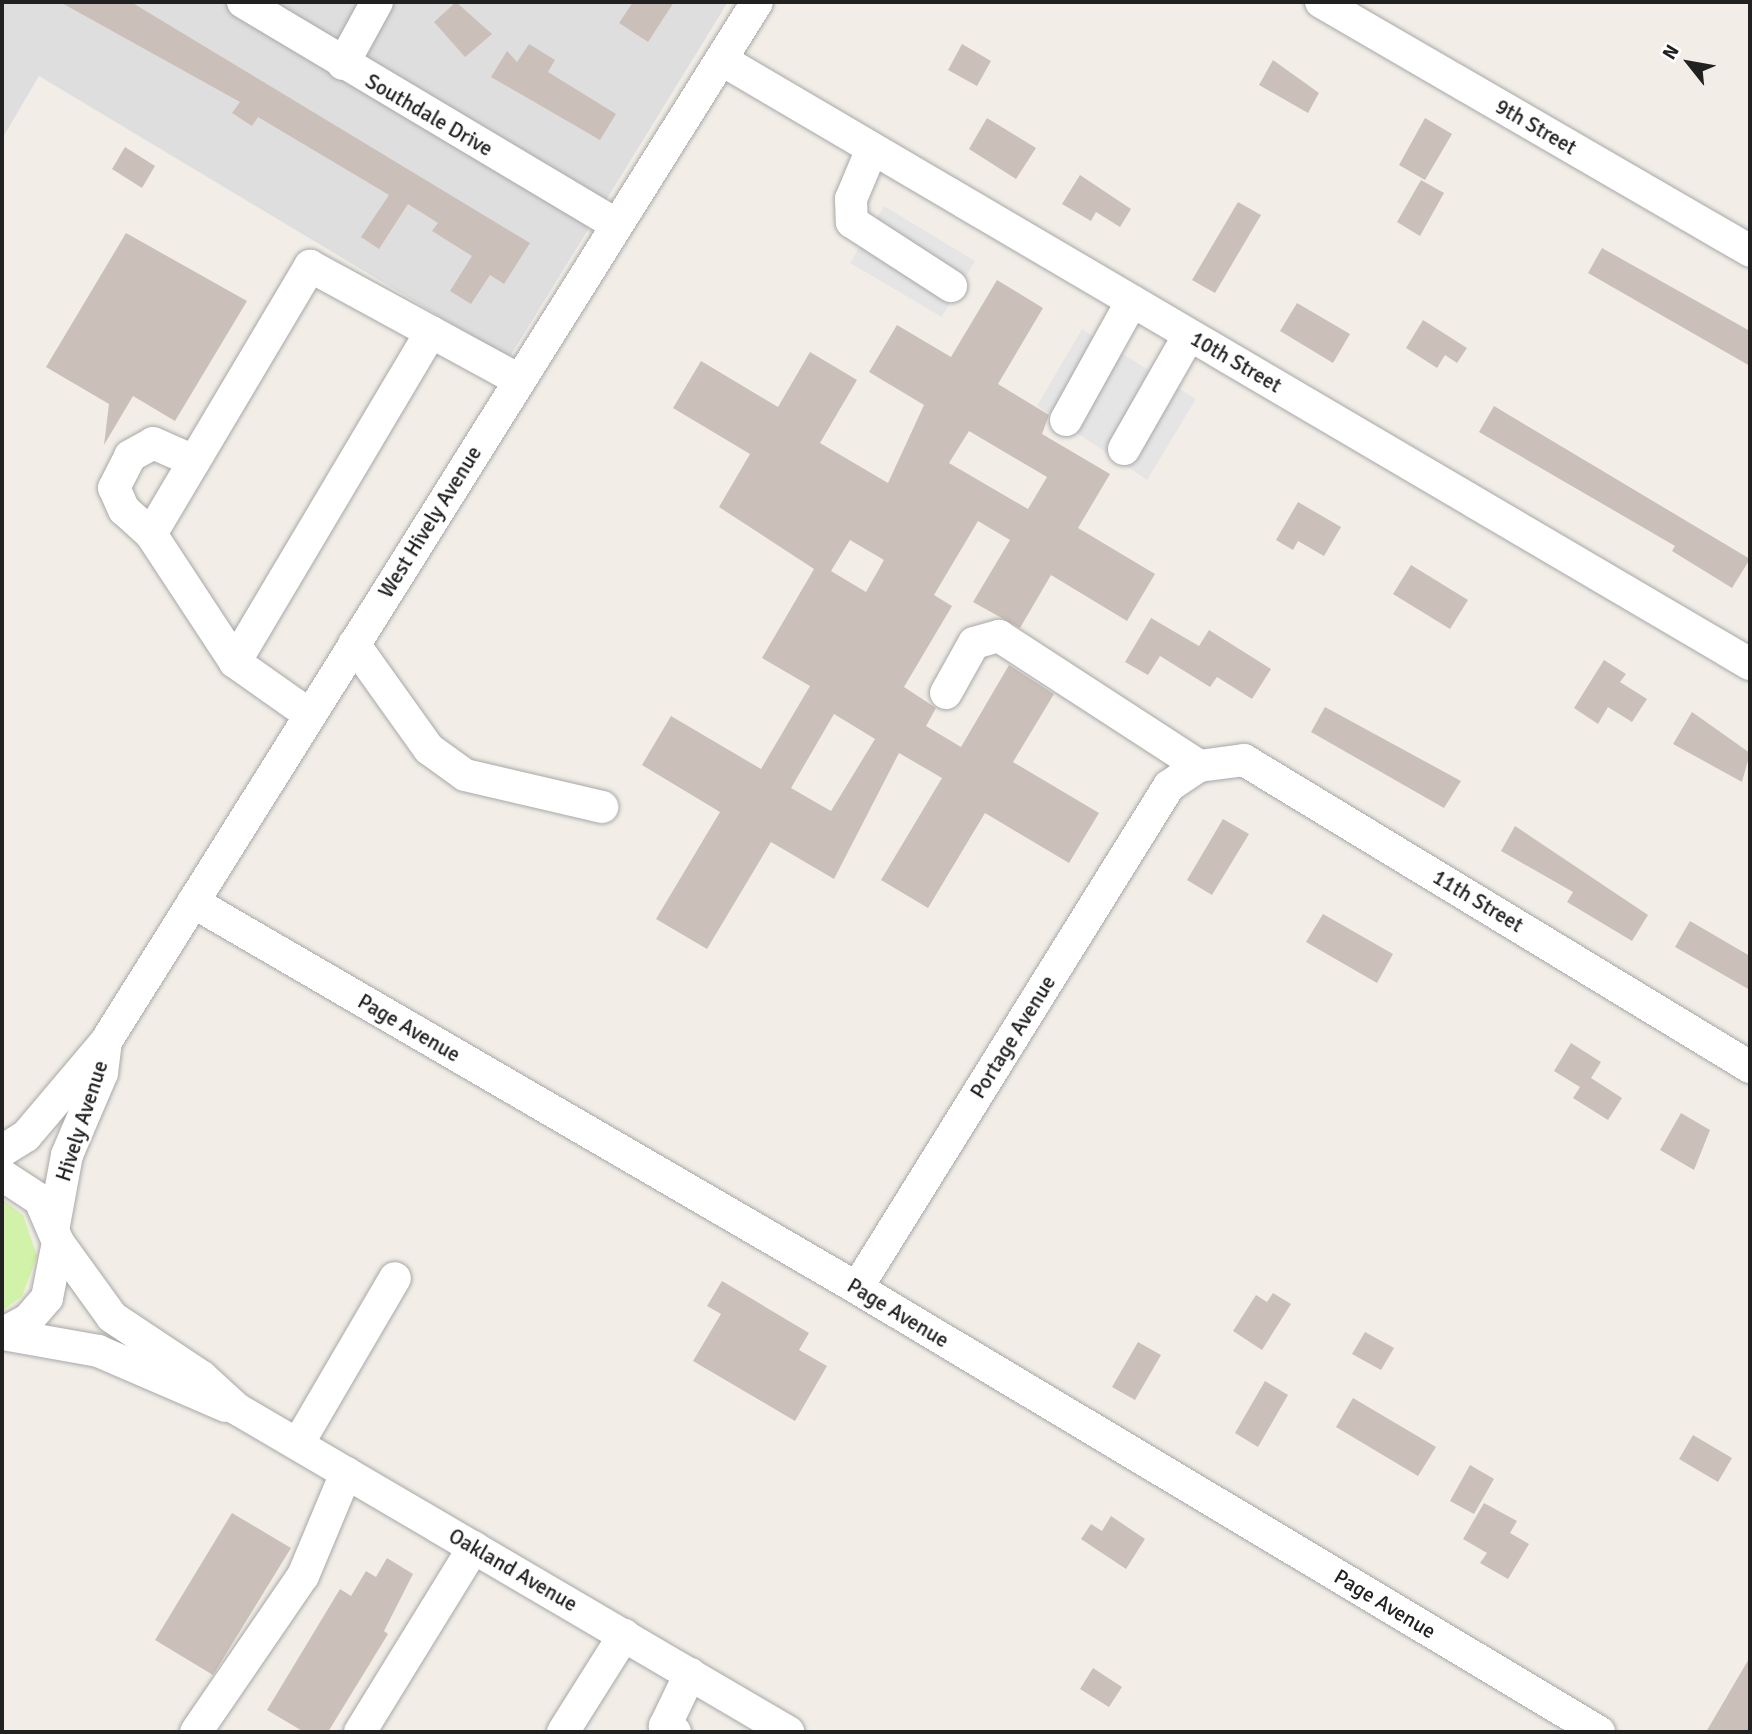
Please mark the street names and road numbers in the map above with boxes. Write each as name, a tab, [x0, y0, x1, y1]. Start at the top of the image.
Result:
street label: Southdale Drive	[361, 68, 497, 162]
street label: 9th Street	[1491, 94, 1581, 160]
street label: 10th Street	[1186, 326, 1286, 398]
street label: West Hively Avenue	[373, 441, 487, 603]
street label: 11th Street	[1428, 864, 1528, 938]
street label: Portage Avenue	[965, 971, 1061, 1103]
street label: Page Avenue	[353, 989, 465, 1067]
street label: Hively Avenue	[51, 1057, 113, 1185]
street label: Page Avenue	[843, 1273, 953, 1353]
street label: Oakland Avenue	[444, 1523, 582, 1617]
street label: Page Avenue	[1330, 1564, 1440, 1644]

